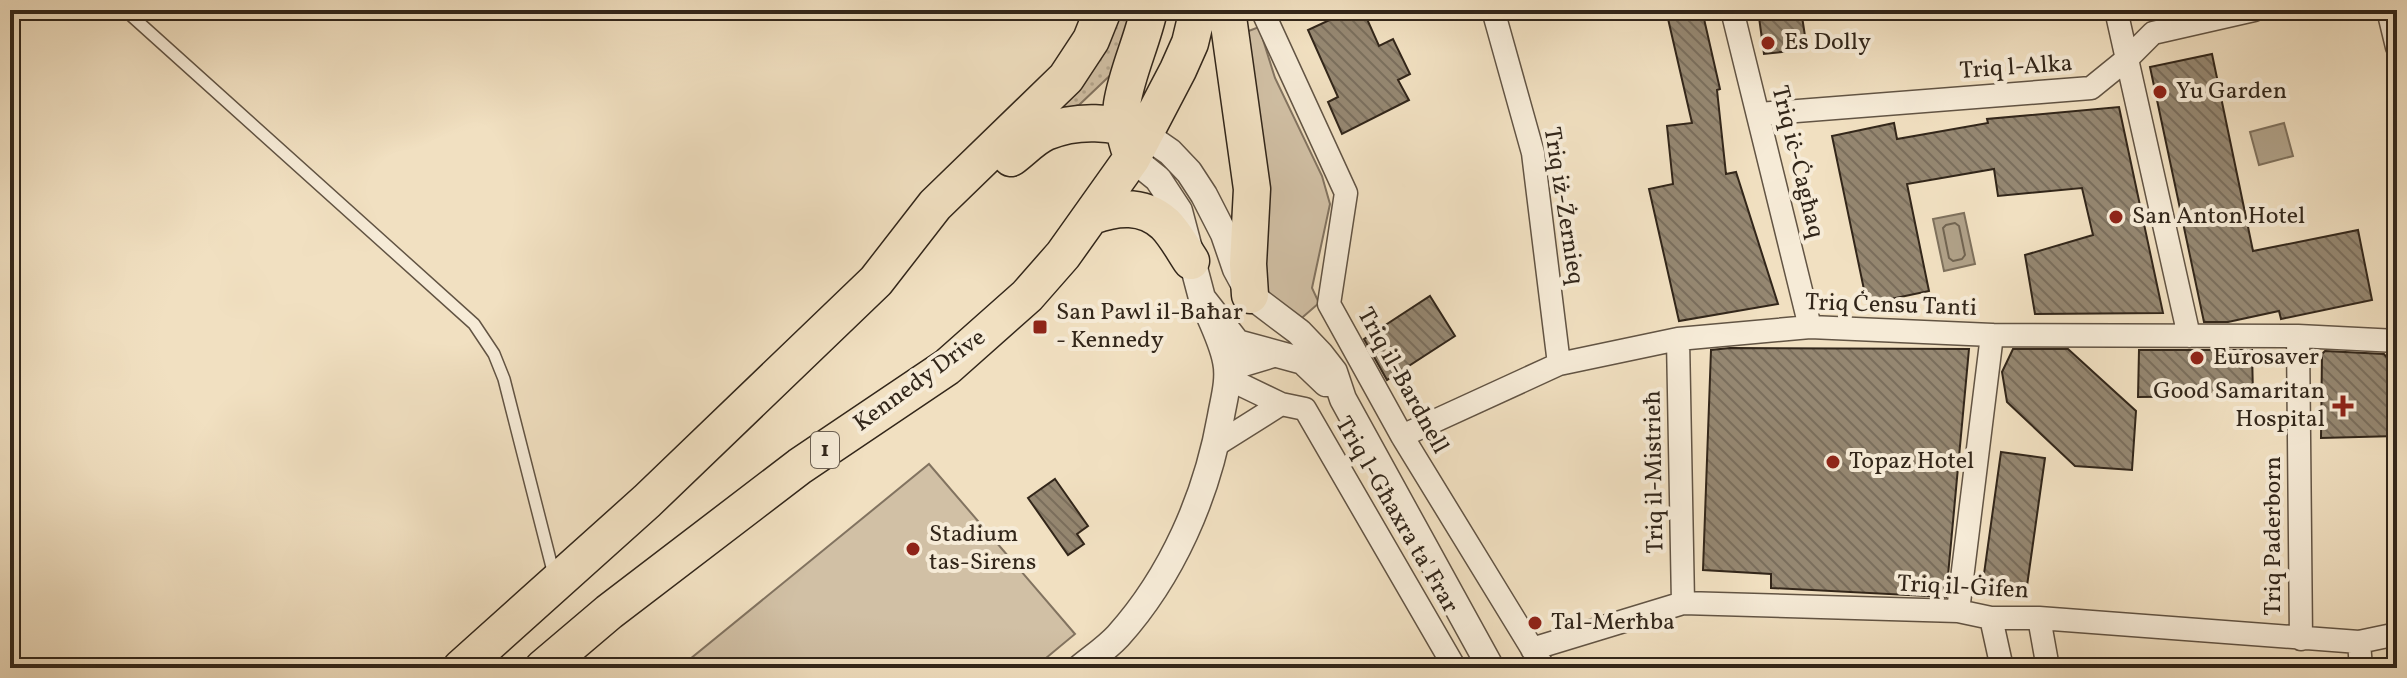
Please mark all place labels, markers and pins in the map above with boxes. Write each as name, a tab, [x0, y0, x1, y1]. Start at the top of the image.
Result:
place label: Es Dolly	[1784, 26, 1871, 60]
marker: Es Dolly	[1759, 34, 1777, 52]
place label: Yu Garden	[2176, 75, 2287, 109]
marker: Yu Garden	[2151, 83, 2169, 101]
place label: San Anton Hotel	[2132, 200, 2305, 234]
marker: San Anton Hotel	[2107, 208, 2125, 226]
place label: San Pawl il-Baħar - Kennedy	[1056, 296, 1243, 358]
marker: San Pawl il-Baħar - Kennedy	[1031, 318, 1049, 336]
place label: Eurosaver	[2213, 341, 2319, 375]
marker: Eurosaver	[2188, 349, 2206, 367]
place label: Good Samaritan Hospital	[2153, 375, 2325, 437]
marker: Good Samaritan Hospital	[2332, 395, 2354, 417]
place label: Topaz Hotel	[1849, 445, 1974, 479]
marker: Topaz Hotel	[1824, 453, 1842, 471]
place label: Stadium tas-Sirens	[929, 518, 1036, 580]
marker: Stadium tas-Sirens	[904, 540, 922, 558]
place label: Tal-Merħba	[1551, 606, 1675, 640]
marker: Tal-Merħba	[1526, 614, 1544, 632]

